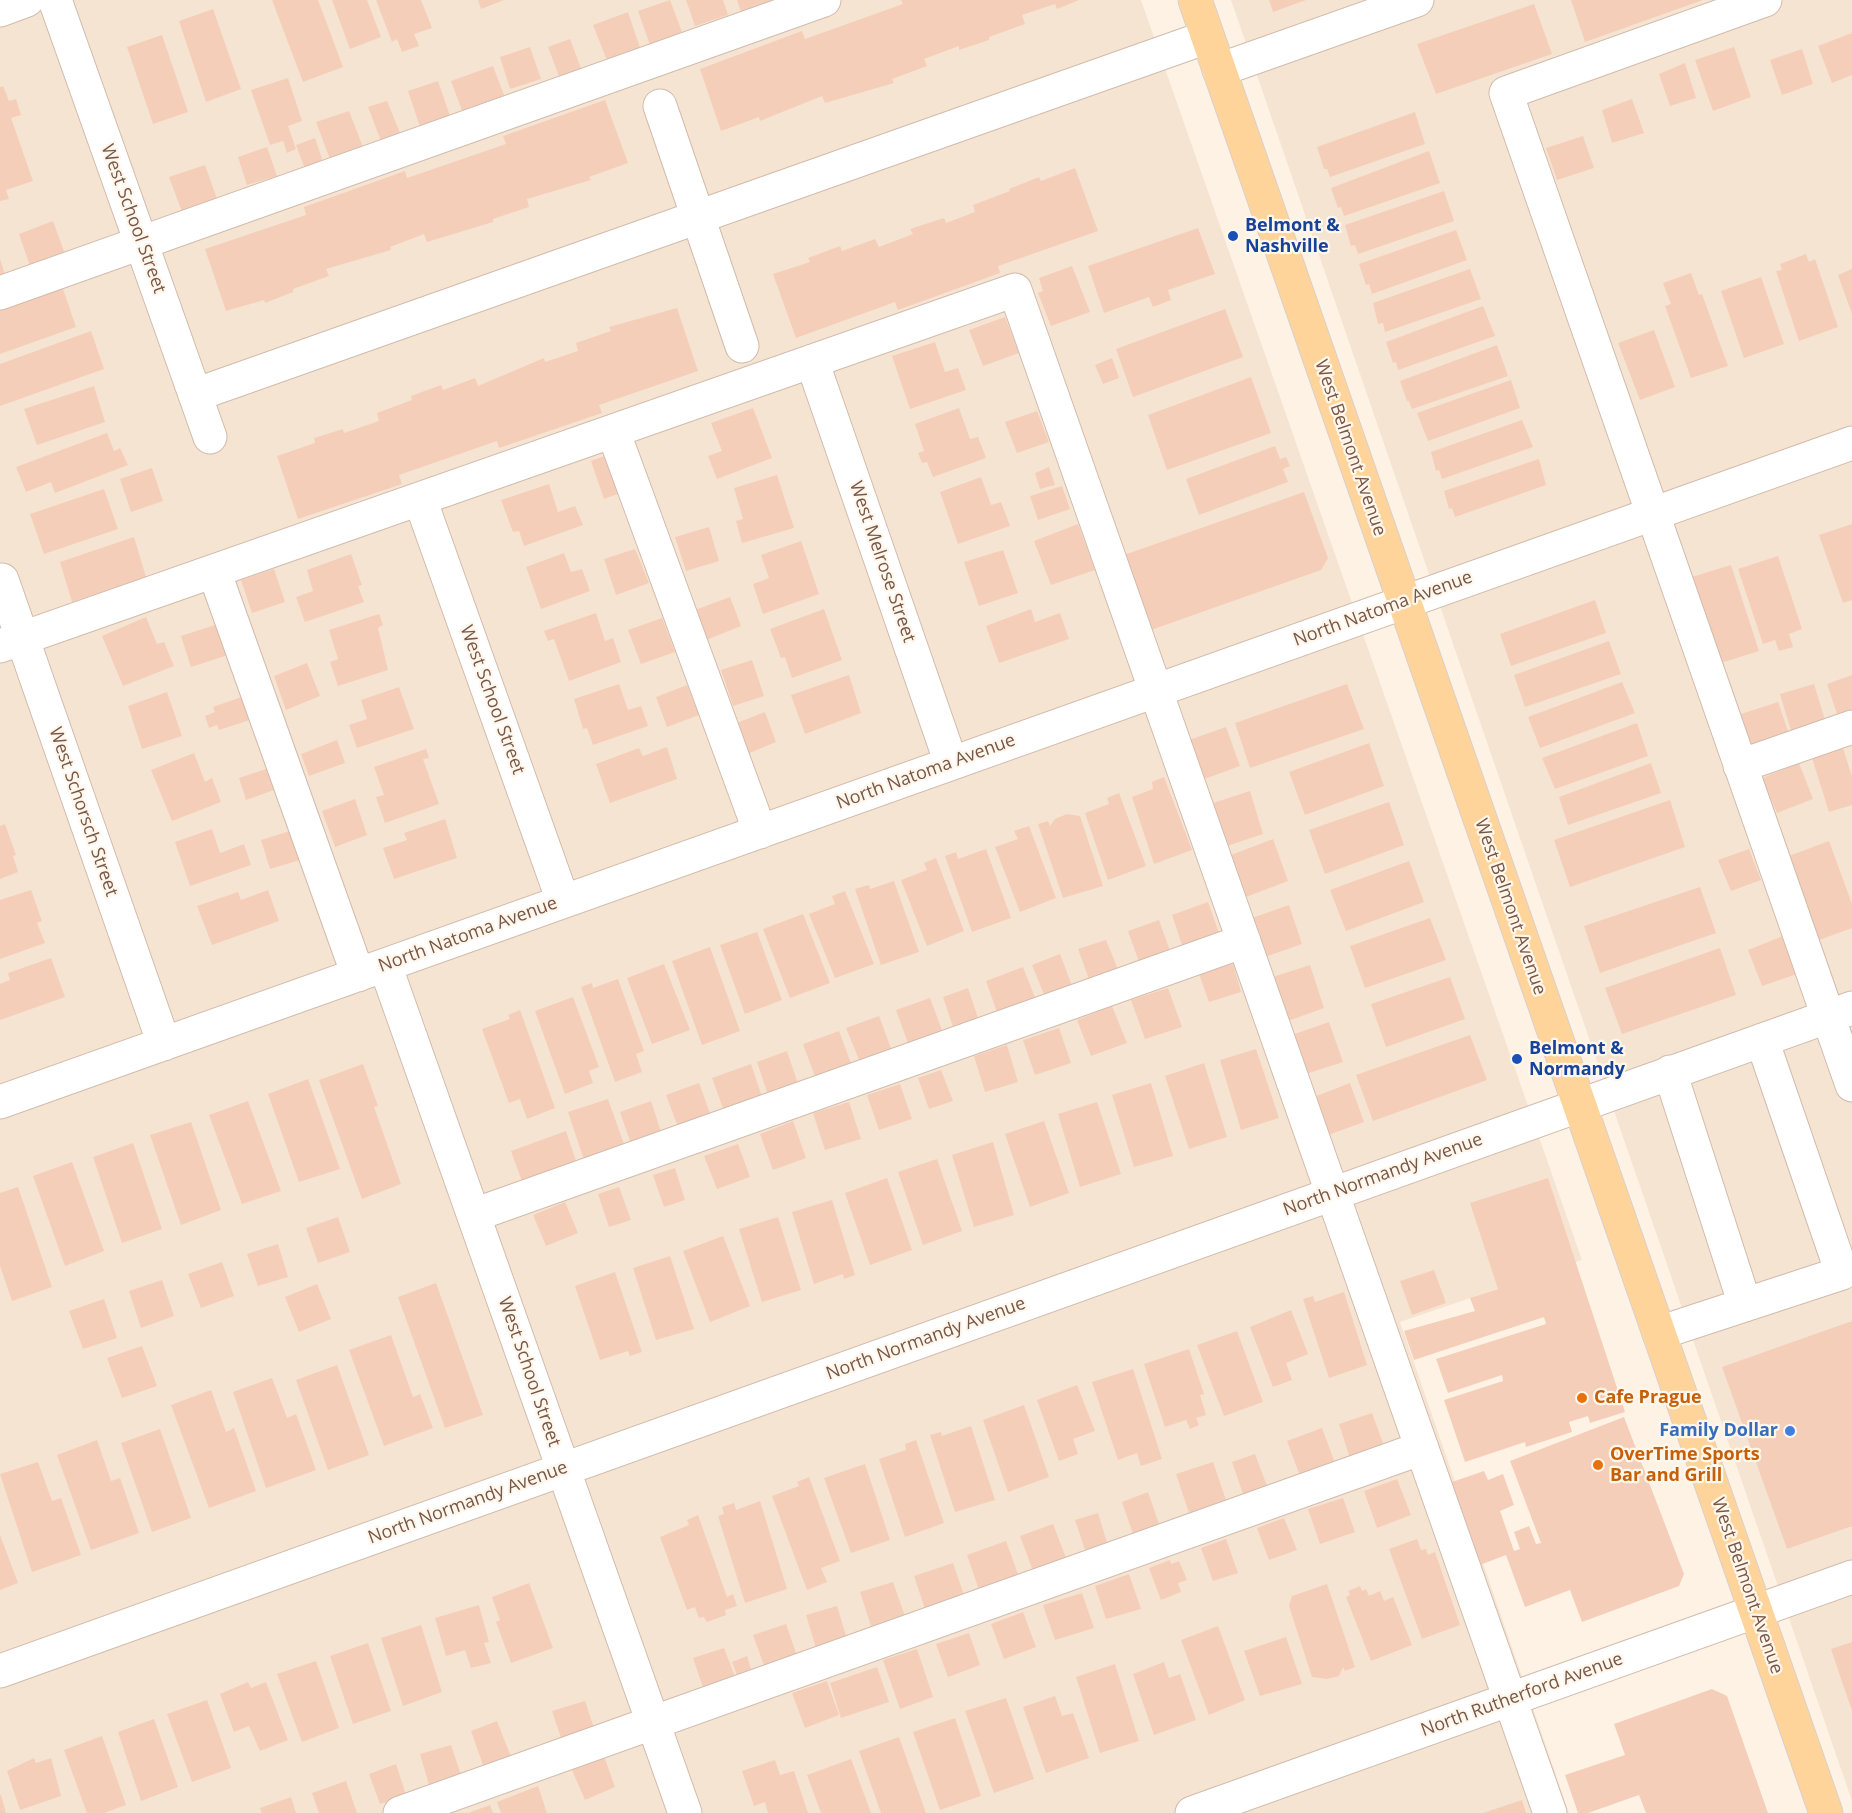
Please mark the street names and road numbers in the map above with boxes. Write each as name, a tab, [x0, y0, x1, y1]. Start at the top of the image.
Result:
street label: West School Street	[96, 142, 170, 296]
street label: West Belmont Avenue	[1310, 357, 1390, 539]
street label: West Melrose Street	[844, 479, 920, 645]
street label: North Natoma Avenue	[1291, 567, 1475, 651]
street label: West School Street	[455, 623, 529, 777]
street label: West Schorsch Street	[44, 725, 122, 899]
street label: North Natoma Avenue	[834, 730, 1018, 814]
street label: West Belmont Avenue	[1470, 816, 1550, 998]
street label: North Natoma Avenue	[376, 893, 560, 977]
street label: North Normandy Avenue	[1280, 1129, 1486, 1221]
street label: North Normandy Avenue	[823, 1293, 1029, 1385]
street label: West School Street	[493, 1294, 565, 1450]
street label: North Normandy Avenue	[365, 1457, 571, 1549]
street label: West Belmont Avenue	[1707, 1495, 1787, 1677]
street label: North Rutherford Avenue	[1418, 1648, 1626, 1742]

